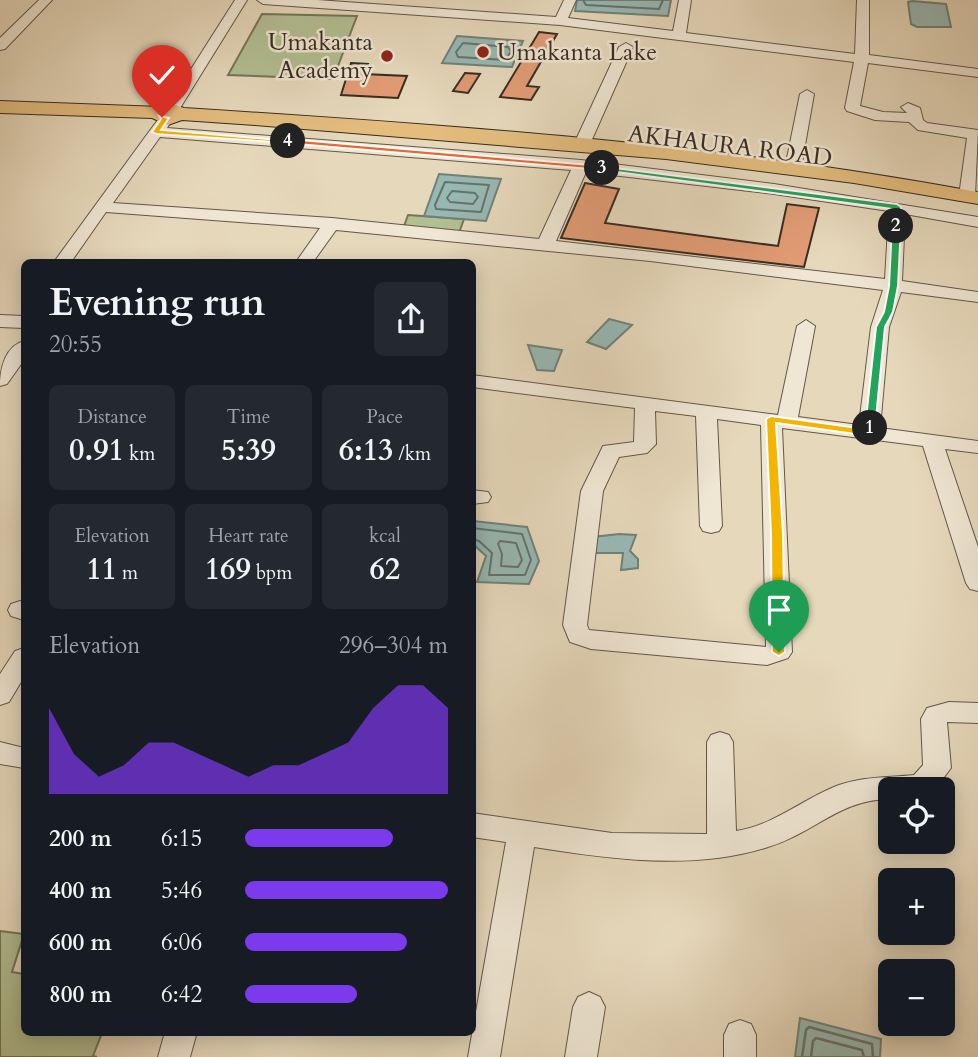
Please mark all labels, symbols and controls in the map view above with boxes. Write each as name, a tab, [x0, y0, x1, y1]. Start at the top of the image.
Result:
place label: Umakanta Academy	[268, 26, 374, 87]
place label: Umakanta Lake	[497, 36, 657, 69]
marker: Umakanta Lake	[475, 44, 491, 60]
pin	[132, 45, 192, 117]
marker: Umakanta Academy	[379, 48, 395, 64]
icon: check	[143, 56, 181, 94]
street label: AKHAURA ROAD	[626, 117, 834, 175]
pin: 4	[270, 124, 306, 158]
text: 4	[283, 127, 292, 153]
pin: 3	[584, 150, 620, 186]
text: 3	[597, 154, 606, 180]
pin: 2	[878, 208, 914, 244]
text: 2	[891, 212, 900, 238]
text: Evening run	[49, 277, 265, 329]
button: share	[374, 282, 448, 356]
text: 20:55	[49, 329, 102, 360]
text: Distance	[77, 404, 147, 430]
text: Time	[227, 404, 270, 430]
text: Pace	[366, 404, 403, 430]
pin: 1	[852, 410, 888, 446]
text: 1	[865, 414, 874, 440]
text: 0.91	[69, 430, 124, 471]
text: 5:39	[221, 430, 276, 471]
text: 6:13	[339, 430, 393, 471]
text: km	[124, 441, 155, 467]
text: /km	[393, 441, 431, 467]
text: Elevation	[74, 523, 150, 549]
text: Heart rate	[208, 523, 289, 549]
text: kcal	[369, 523, 401, 549]
text: 11	[86, 549, 117, 590]
text: 169	[205, 549, 251, 590]
text: 62	[369, 549, 400, 590]
text: m	[117, 560, 138, 586]
text: bpm	[251, 560, 292, 586]
pin	[749, 580, 809, 652]
icon: arrive	[760, 591, 798, 629]
text: Elevation	[49, 630, 140, 661]
text: 296–304 m	[339, 630, 448, 661]
map controls	[878, 777, 955, 1036]
button: locate	[878, 777, 955, 854]
text: 200 m	[49, 823, 112, 854]
text: 6:15	[161, 823, 202, 854]
button: +	[878, 868, 955, 945]
text: 400 m	[49, 875, 112, 906]
text: 5:46	[161, 875, 202, 906]
text: 600 m	[49, 927, 112, 958]
text: 6:06	[161, 927, 202, 958]
button: −	[878, 959, 955, 1036]
text: 800 m	[49, 979, 112, 1010]
text: 6:42	[161, 979, 202, 1010]

